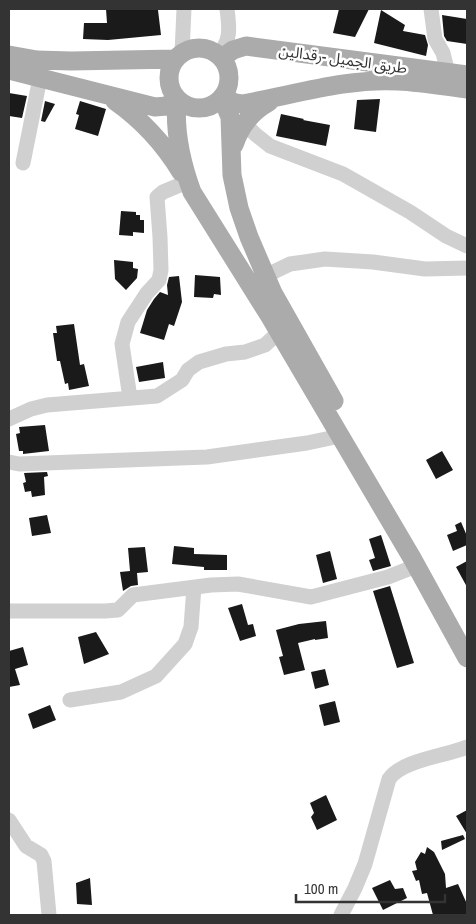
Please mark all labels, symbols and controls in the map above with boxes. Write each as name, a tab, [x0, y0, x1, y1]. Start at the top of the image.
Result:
street label: طريق الجميل -رقدالين	[278, 40, 408, 78]
scale bar	[296, 872, 445, 904]
text: 100 m	[304, 878, 338, 899]

